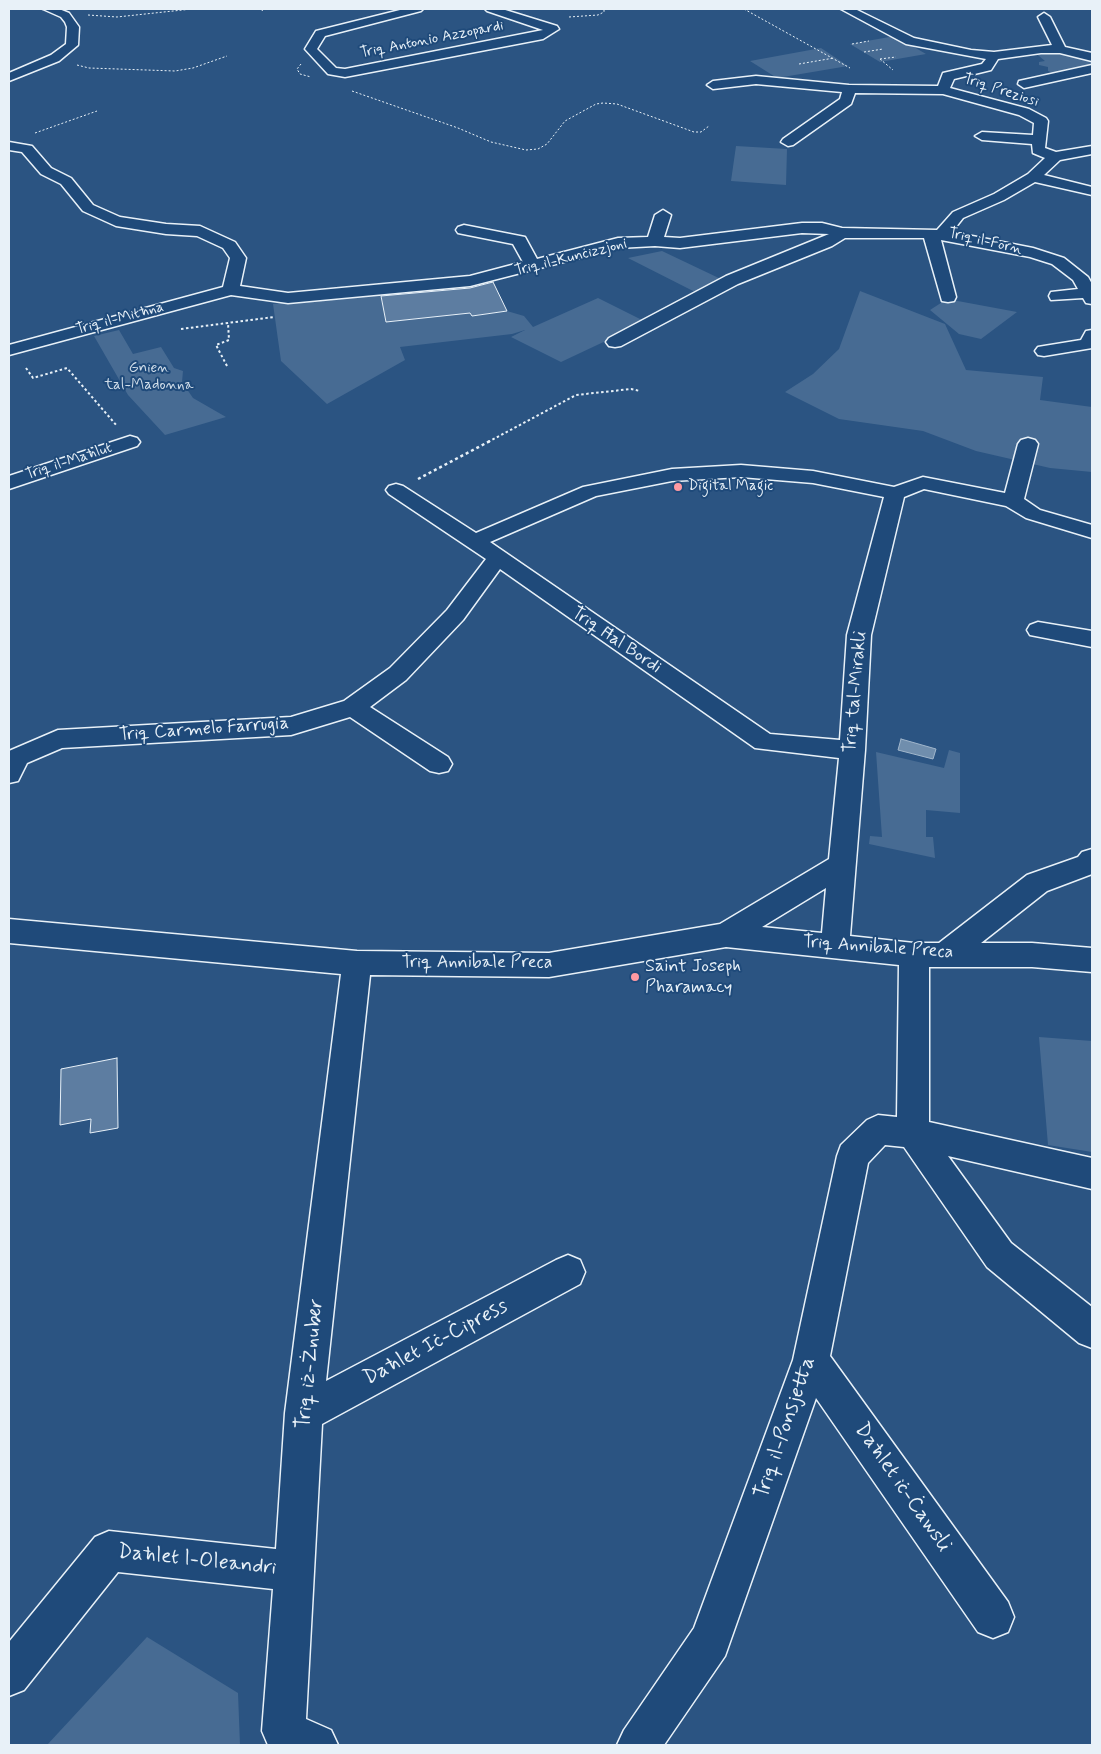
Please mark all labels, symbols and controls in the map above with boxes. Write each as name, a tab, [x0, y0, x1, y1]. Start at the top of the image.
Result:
street label: Triq Antonio Azzopardi	[359, 17, 505, 63]
street label: Triq Preziosi	[961, 70, 1041, 112]
street label: Triq il-Forn	[946, 225, 1024, 259]
street label: Triq il-Kunċizzjoni	[513, 235, 629, 281]
street label: Triq il-Mitħna	[74, 299, 166, 339]
park label: Gnien tal-Madonna	[105, 360, 193, 395]
street label: Triq il-Maħlut	[23, 440, 115, 484]
place label: Digital Magic	[688, 478, 773, 496]
marker: Digital Magic	[672, 481, 684, 493]
street label: Triq Ħal Bordi	[567, 603, 665, 679]
street label: Triq tal-Mirakli	[840, 630, 872, 754]
street label: Triq Carmelo Farrugia	[118, 713, 290, 747]
street label: Triq Annibale Preca	[802, 932, 954, 964]
street label: Triq Annibale Preca	[402, 952, 552, 974]
place label: Saint Joseph Pharamacy	[645, 956, 741, 999]
marker: Saint Joseph Pharamacy	[629, 971, 641, 983]
street label: Daħlet Iċ-Ċipress	[359, 1294, 513, 1392]
street label: Triq iż-Żnuber	[292, 1298, 330, 1430]
street label: Triq il-Ponsjetta	[750, 1354, 822, 1502]
street label: Daħlet iċ-Ċawsli	[848, 1419, 956, 1557]
street label: Daħlet l-Oleandri	[116, 1540, 278, 1582]

